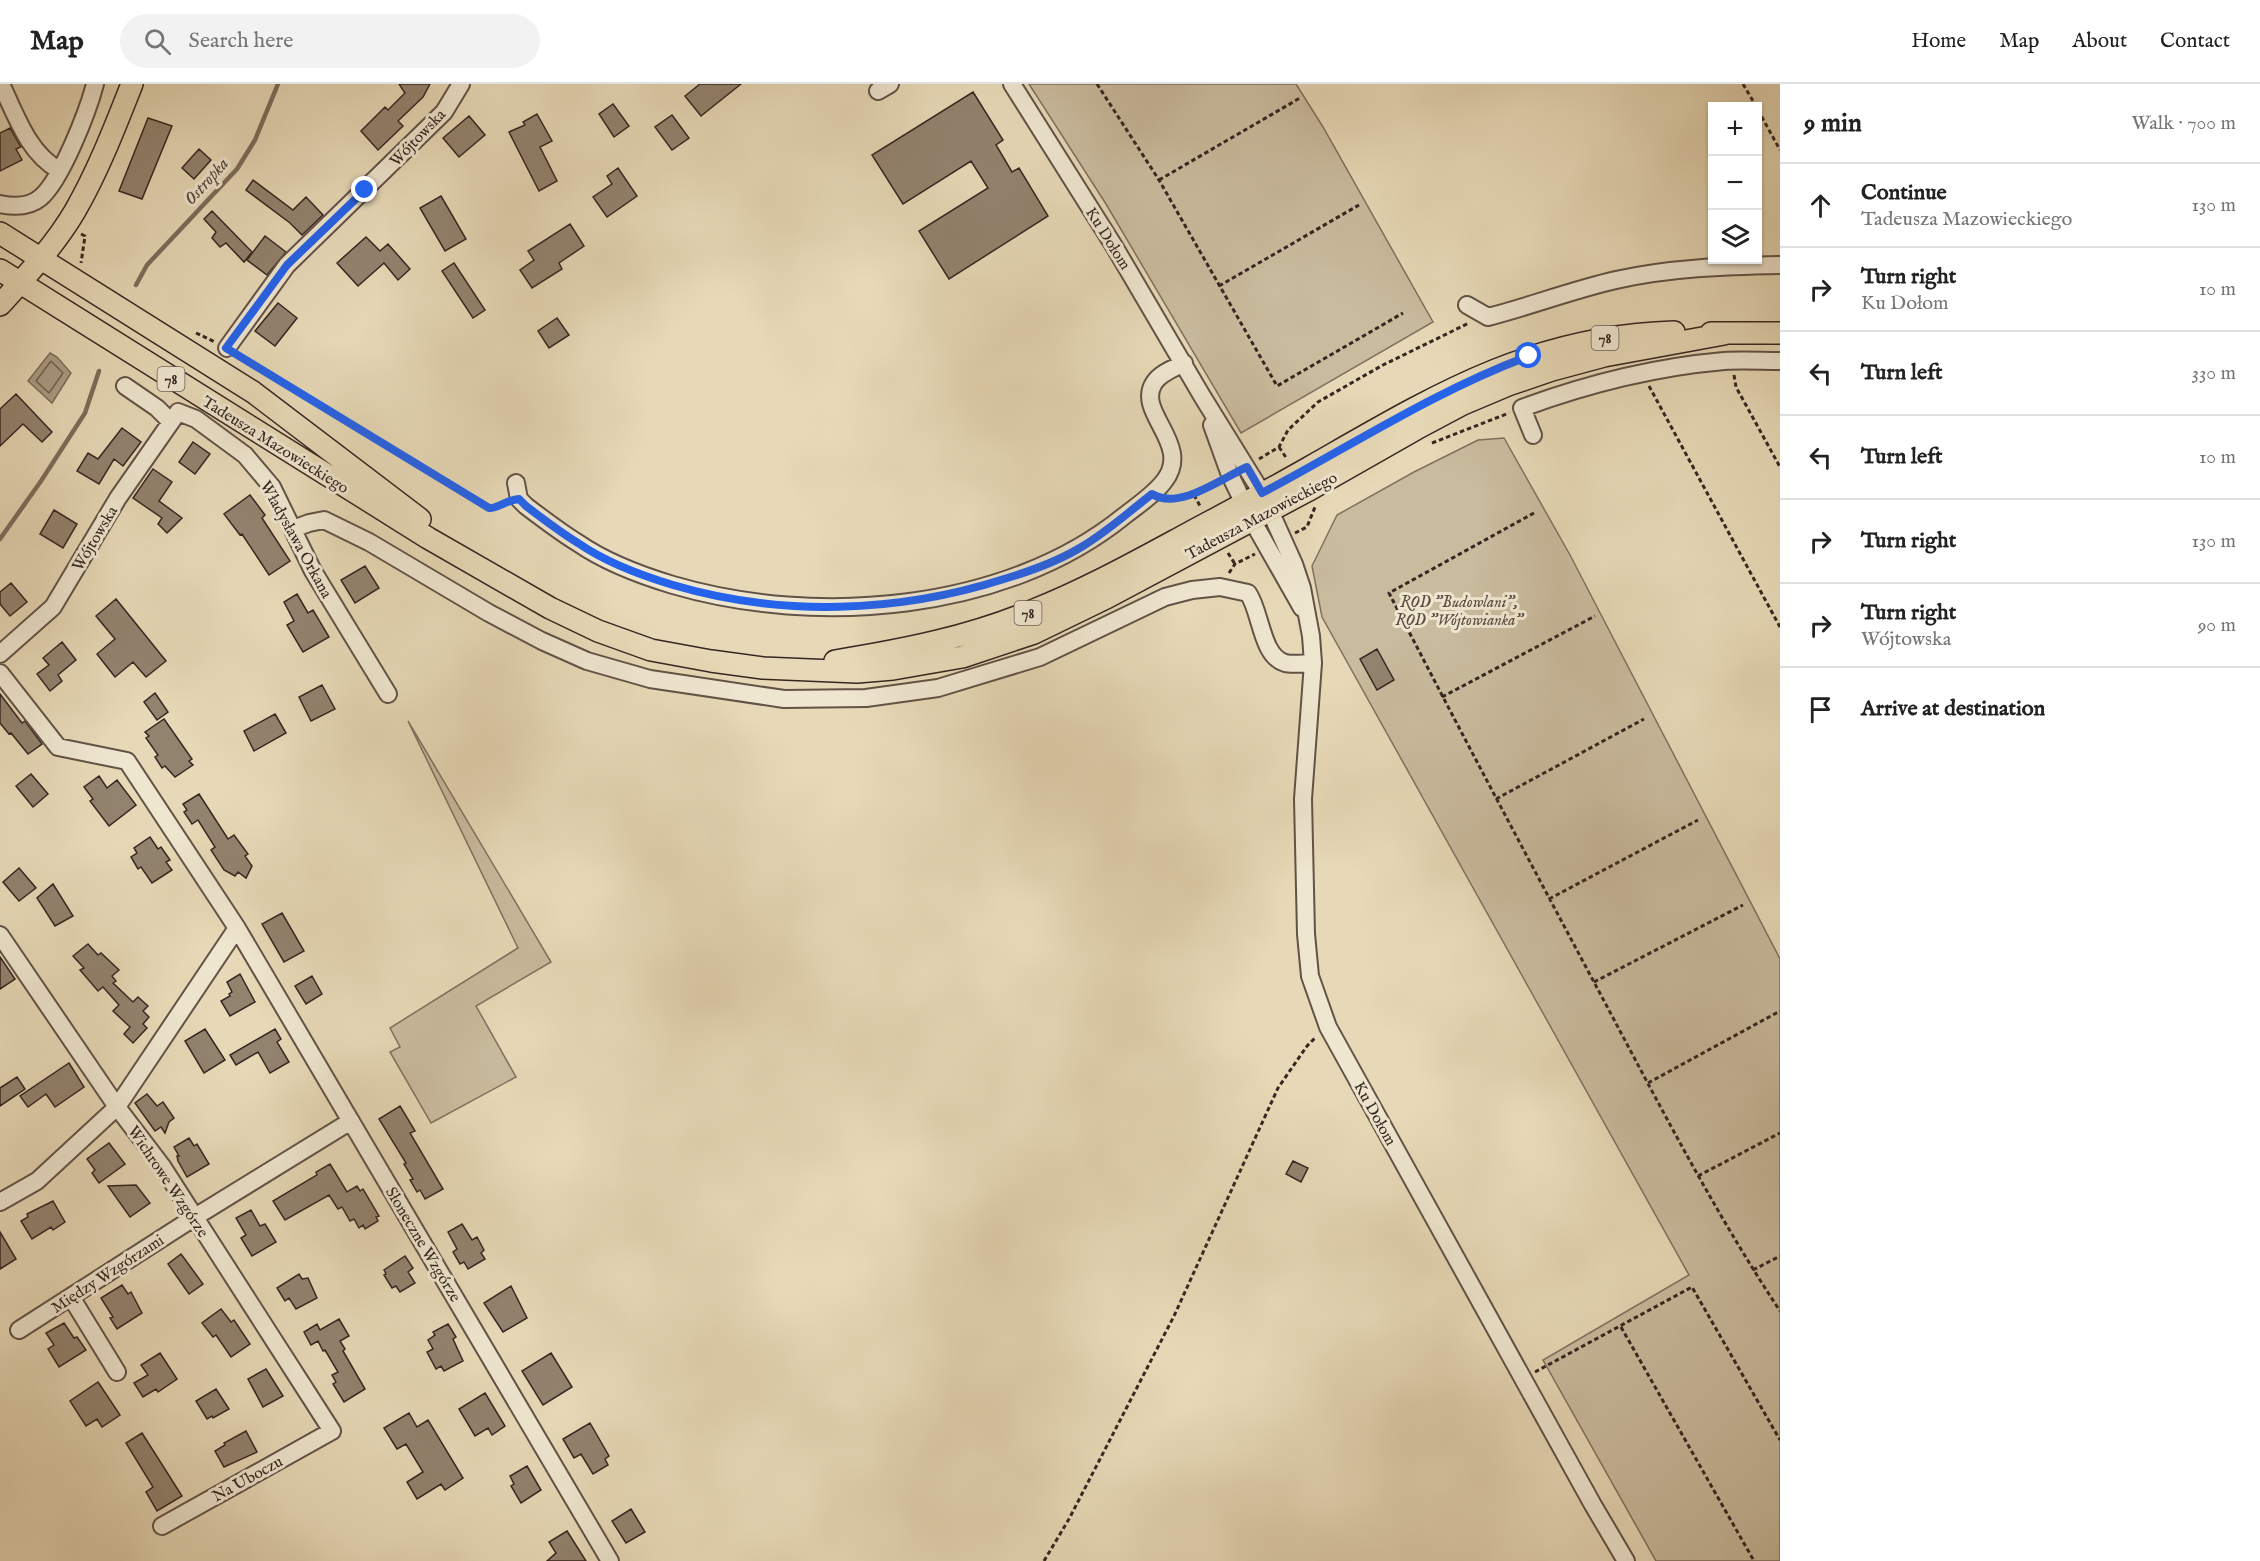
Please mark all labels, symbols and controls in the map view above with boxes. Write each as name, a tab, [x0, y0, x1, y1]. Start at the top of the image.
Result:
search box	[120, 14, 540, 68]
text: Map	[30, 24, 84, 59]
icon: search	[141, 25, 174, 58]
text: Search here	[189, 27, 293, 55]
text: Home	[1911, 28, 1966, 55]
text: Map	[1999, 28, 2039, 55]
text: About	[2072, 28, 2127, 55]
text: Contact	[2160, 28, 2230, 55]
map controls	[1708, 102, 1762, 264]
button: +	[1708, 102, 1762, 156]
street label: Wójtowska	[386, 105, 451, 171]
text: 9 min	[1804, 107, 1862, 140]
text: Walk · 700 m	[2131, 111, 2236, 136]
water label: Ostropka	[180, 153, 235, 211]
button: −	[1708, 156, 1762, 210]
route end	[351, 176, 377, 202]
text: Continue	[1861, 179, 1947, 207]
icon: ahead	[1804, 189, 1837, 222]
text: 130 m	[2191, 193, 2236, 218]
street label: Ku Dołom	[1080, 204, 1134, 274]
text: Tadeusza Mazowieckiego	[1861, 207, 2072, 232]
button: layers	[1708, 210, 1762, 264]
text: Turn right	[1861, 263, 1956, 291]
icon: right	[1804, 273, 1837, 306]
text: 10 m	[2199, 277, 2236, 302]
text: Ku Dołom	[1861, 291, 1948, 316]
road number: 78	[1592, 326, 1618, 350]
route start	[1515, 342, 1541, 368]
icon: left	[1804, 357, 1837, 390]
text: Turn left	[1861, 359, 1943, 387]
text: 330 m	[2191, 361, 2236, 386]
road number: 78	[158, 367, 184, 391]
street label: Tadeusza Mazowieckiego	[198, 392, 352, 499]
icon: left	[1804, 441, 1837, 474]
text: Turn left	[1861, 443, 1943, 471]
text: 10 m	[2199, 445, 2236, 470]
street label: Tadeusza Mazowieckiego	[1183, 468, 1342, 565]
street label: Władysława Orkana	[255, 478, 336, 602]
street label: Wójtowska	[69, 503, 123, 575]
icon: right	[1804, 525, 1837, 558]
text: Turn right	[1861, 527, 1956, 555]
text: 130 m	[2191, 529, 2236, 554]
park label: ROD "Budowlani", ROD "Wójtowianka"	[1395, 593, 1525, 631]
text: Turn right	[1861, 599, 1956, 627]
road number: 78	[1014, 601, 1042, 625]
icon: right	[1804, 609, 1837, 642]
text: 90 m	[2198, 613, 2236, 638]
text: Wójtowska	[1861, 627, 1951, 652]
icon: arrive	[1804, 693, 1837, 726]
text: Arrive at destination	[1861, 695, 2045, 723]
street label: Ku Dołom	[1349, 1079, 1400, 1149]
street label: Wichrowe Wzgórze	[123, 1122, 212, 1242]
street label: Słoneczne Wzgórze	[380, 1184, 465, 1306]
street label: Między Wzgórzami	[48, 1231, 168, 1319]
street label: Na Uboczu	[209, 1452, 287, 1507]

